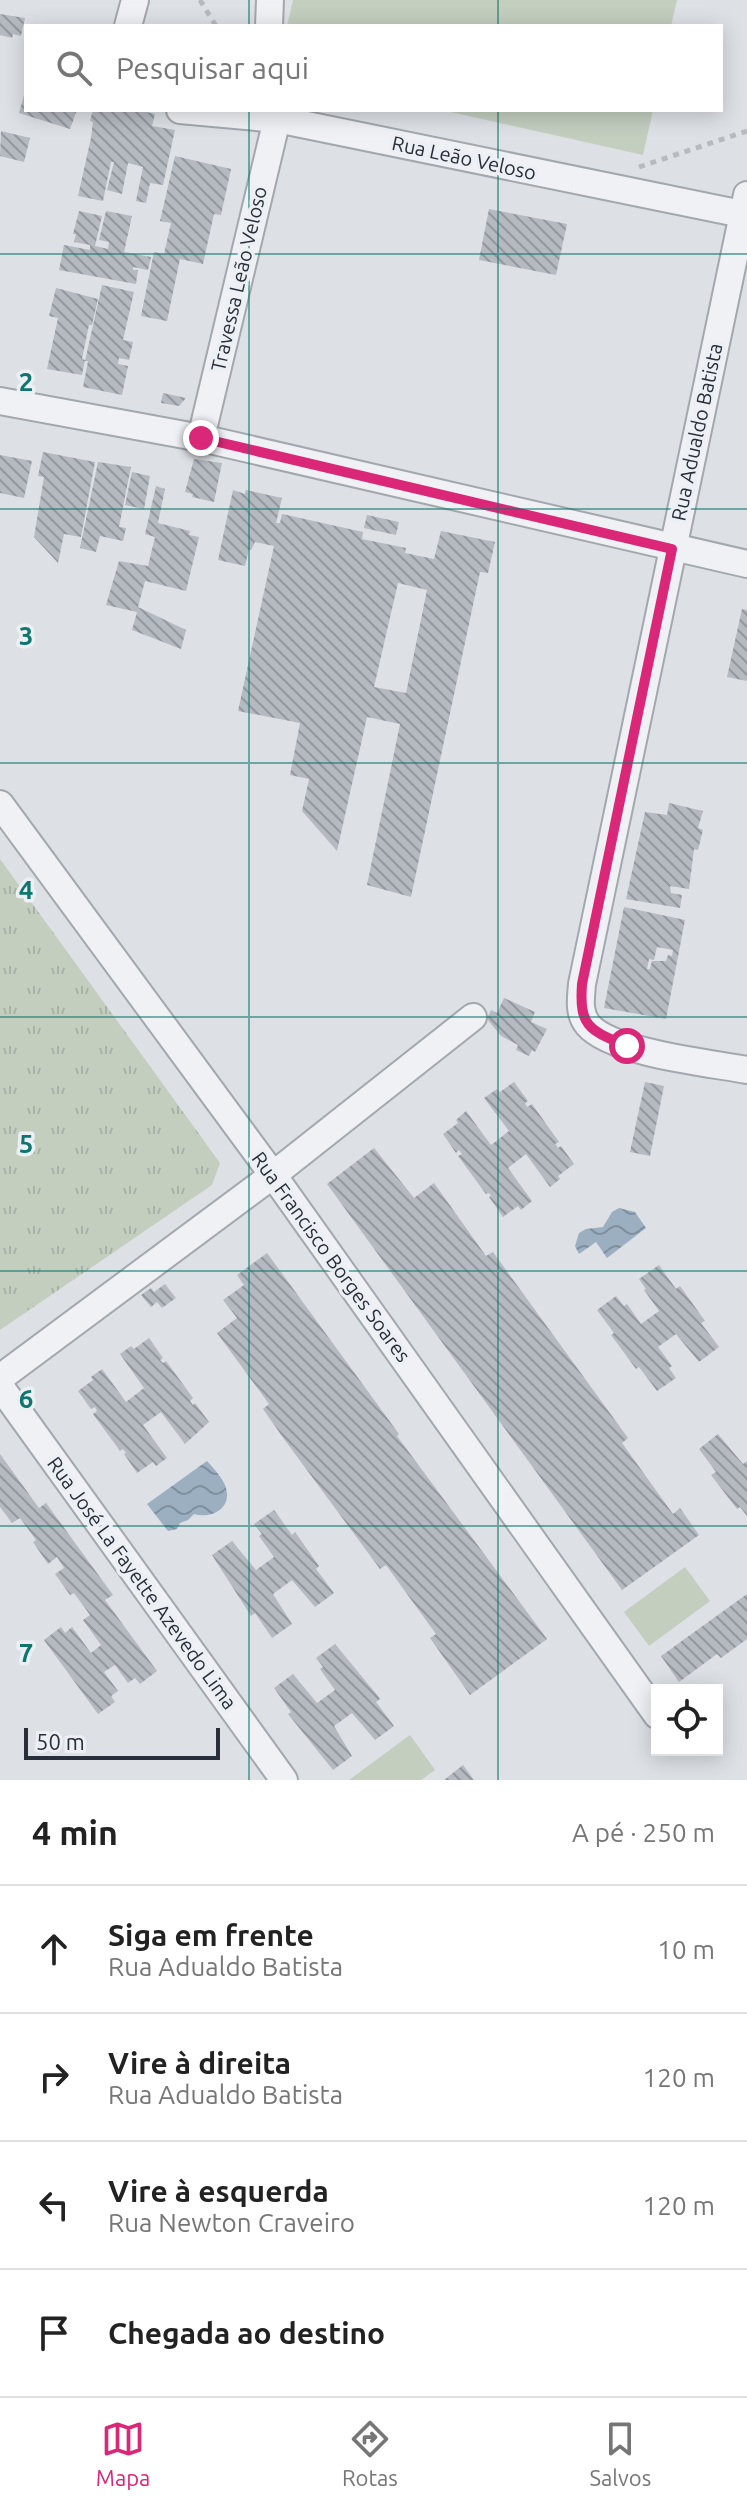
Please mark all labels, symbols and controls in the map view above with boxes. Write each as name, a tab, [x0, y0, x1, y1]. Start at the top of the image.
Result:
search box	[24, 24, 723, 112]
icon: search	[52, 46, 96, 90]
text: Pesquisar aqui	[116, 51, 309, 85]
street label: Rua Leão Veloso	[390, 131, 538, 184]
street label: Travessa Leão Veloso	[206, 184, 271, 374]
street label: Rua Adualdo Batista	[666, 341, 727, 523]
text: 2	[19, 367, 33, 396]
route end	[183, 420, 219, 456]
text: 3	[19, 621, 33, 650]
text: 4	[19, 875, 33, 904]
route start	[609, 1028, 645, 1064]
text: 5	[19, 1129, 33, 1158]
street label: Rua Francisco Borges Soares	[247, 1147, 415, 1366]
text: 6	[19, 1384, 33, 1413]
street label: Rua José La Fayette Azevedo Lima	[43, 1452, 242, 1713]
text: 7	[19, 1638, 33, 1667]
map controls	[651, 1684, 723, 1756]
button: locate	[651, 1684, 723, 1756]
scale bar	[24, 1724, 220, 1760]
text: 50 m	[36, 1729, 85, 1754]
text: 4 min	[32, 1813, 118, 1851]
text: A pé · 250 m	[572, 1818, 715, 1847]
text: Siga em frente	[108, 1918, 314, 1952]
icon: ahead	[32, 1927, 76, 1971]
text: 10 m	[657, 1935, 715, 1964]
text: Rua Adualdo Batista	[108, 1952, 343, 1981]
text: Vire à direita	[108, 2046, 291, 2080]
icon: right	[32, 2055, 76, 2099]
text: 120 m	[643, 2063, 715, 2092]
text: Rua Adualdo Batista	[108, 2080, 343, 2109]
text: Vire à esquerda	[108, 2174, 329, 2208]
icon: left	[32, 2183, 76, 2227]
text: 120 m	[643, 2191, 715, 2220]
text: Rua Newton Craveiro	[108, 2208, 355, 2237]
icon: arrive	[32, 2311, 76, 2355]
text: Chegada ao destino	[108, 2316, 385, 2350]
tab: Mapa	[96, 2417, 150, 2490]
tab: Rotas	[342, 2417, 398, 2490]
tab: Salvos	[589, 2417, 651, 2490]

